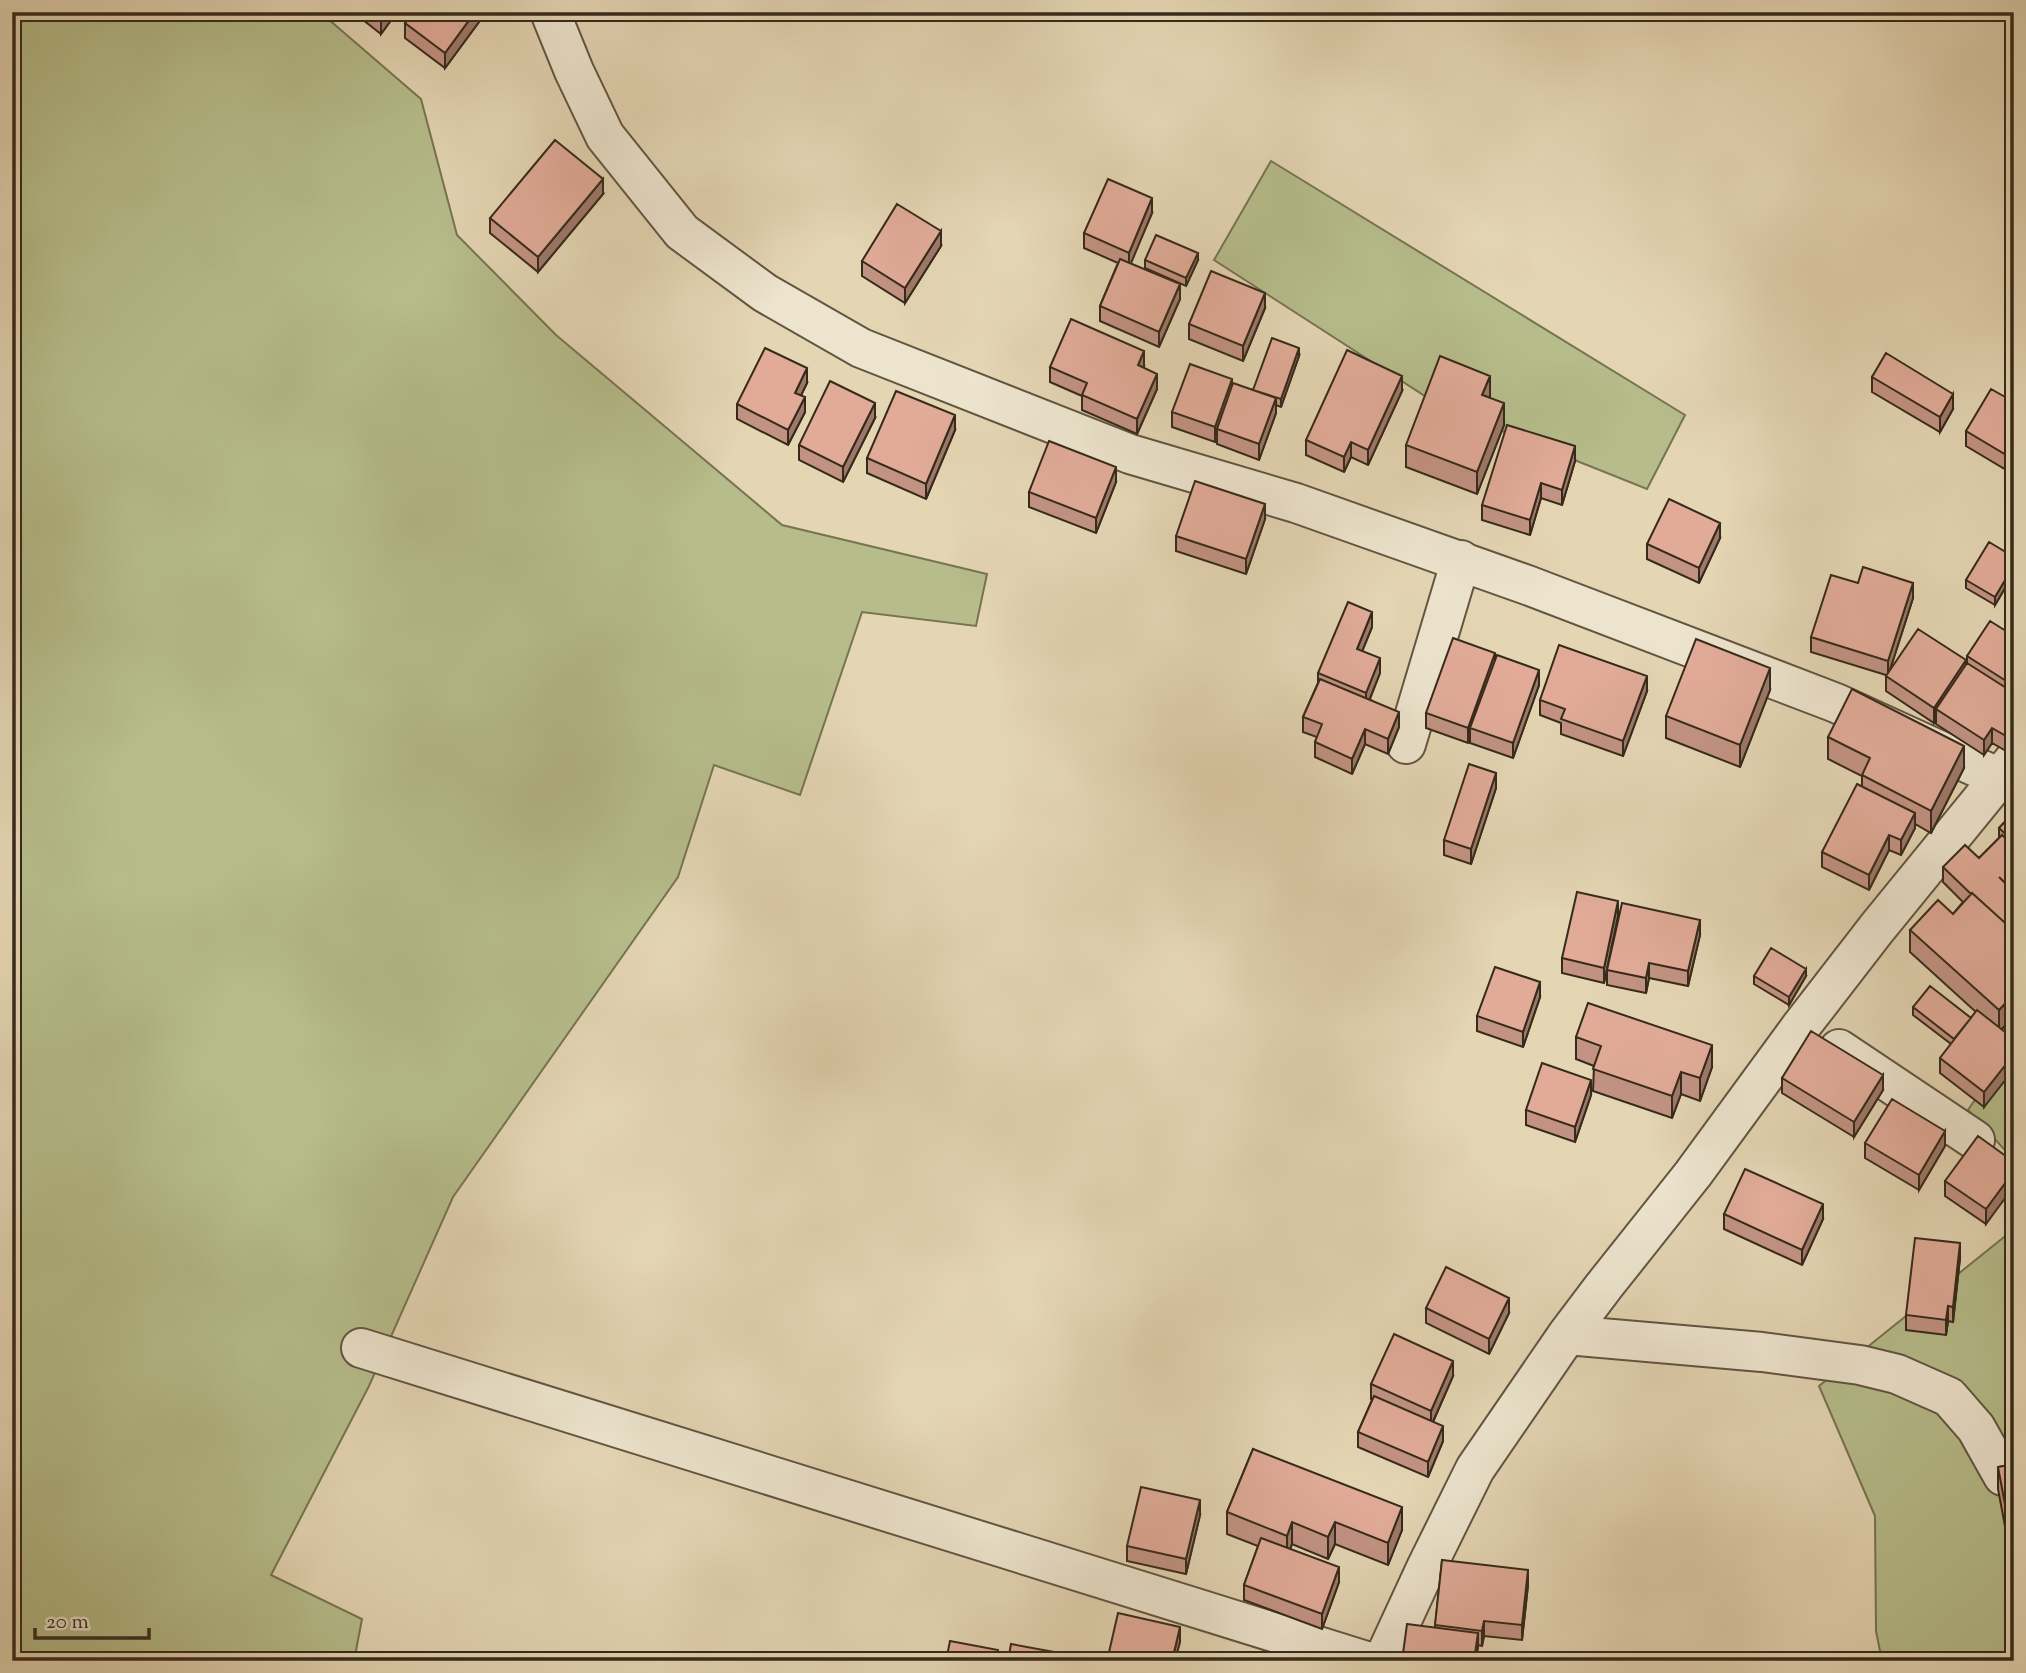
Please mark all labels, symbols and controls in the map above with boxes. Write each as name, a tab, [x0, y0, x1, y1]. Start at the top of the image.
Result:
scale bar	[35, 1596, 149, 1640]
text: 20 m	[46, 1608, 89, 1638]

